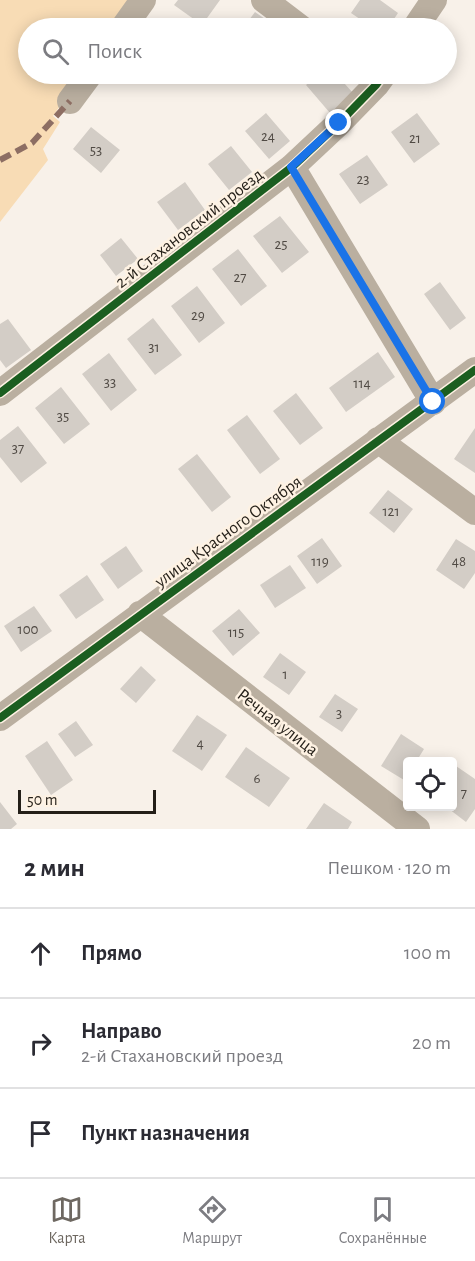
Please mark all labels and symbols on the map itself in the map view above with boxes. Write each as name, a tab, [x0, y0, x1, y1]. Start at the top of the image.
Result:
route end	[325, 109, 351, 135]
house number: 24	[261, 129, 275, 144]
house number: 21	[409, 131, 421, 146]
house number: 53	[90, 143, 102, 158]
street label: 2-й Стахановский проезд	[112, 166, 267, 292]
house number: 23	[356, 172, 370, 187]
house number: 25	[274, 237, 288, 252]
house number: 27	[233, 270, 247, 285]
house number: 29	[191, 308, 205, 323]
house number: 31	[148, 340, 160, 355]
house number: 33	[104, 375, 116, 390]
house number: 114	[353, 376, 371, 391]
route start	[419, 388, 445, 414]
house number: 35	[57, 409, 69, 424]
house number: 37	[12, 441, 24, 456]
street label: улица Красного Октября	[150, 472, 306, 592]
house number: 121	[382, 504, 400, 519]
house number: 119	[311, 554, 329, 569]
house number: 48	[452, 554, 466, 569]
house number: 100	[17, 622, 39, 637]
house number: 115	[228, 625, 244, 640]
house number: 1	[282, 667, 288, 682]
street label: Речная улица	[234, 686, 321, 760]
house number: 3	[336, 706, 342, 721]
house number: 4	[196, 736, 204, 751]
house number: 6	[253, 771, 261, 786]
house number: 7	[461, 786, 467, 801]
scale bar	[18, 787, 156, 814]

